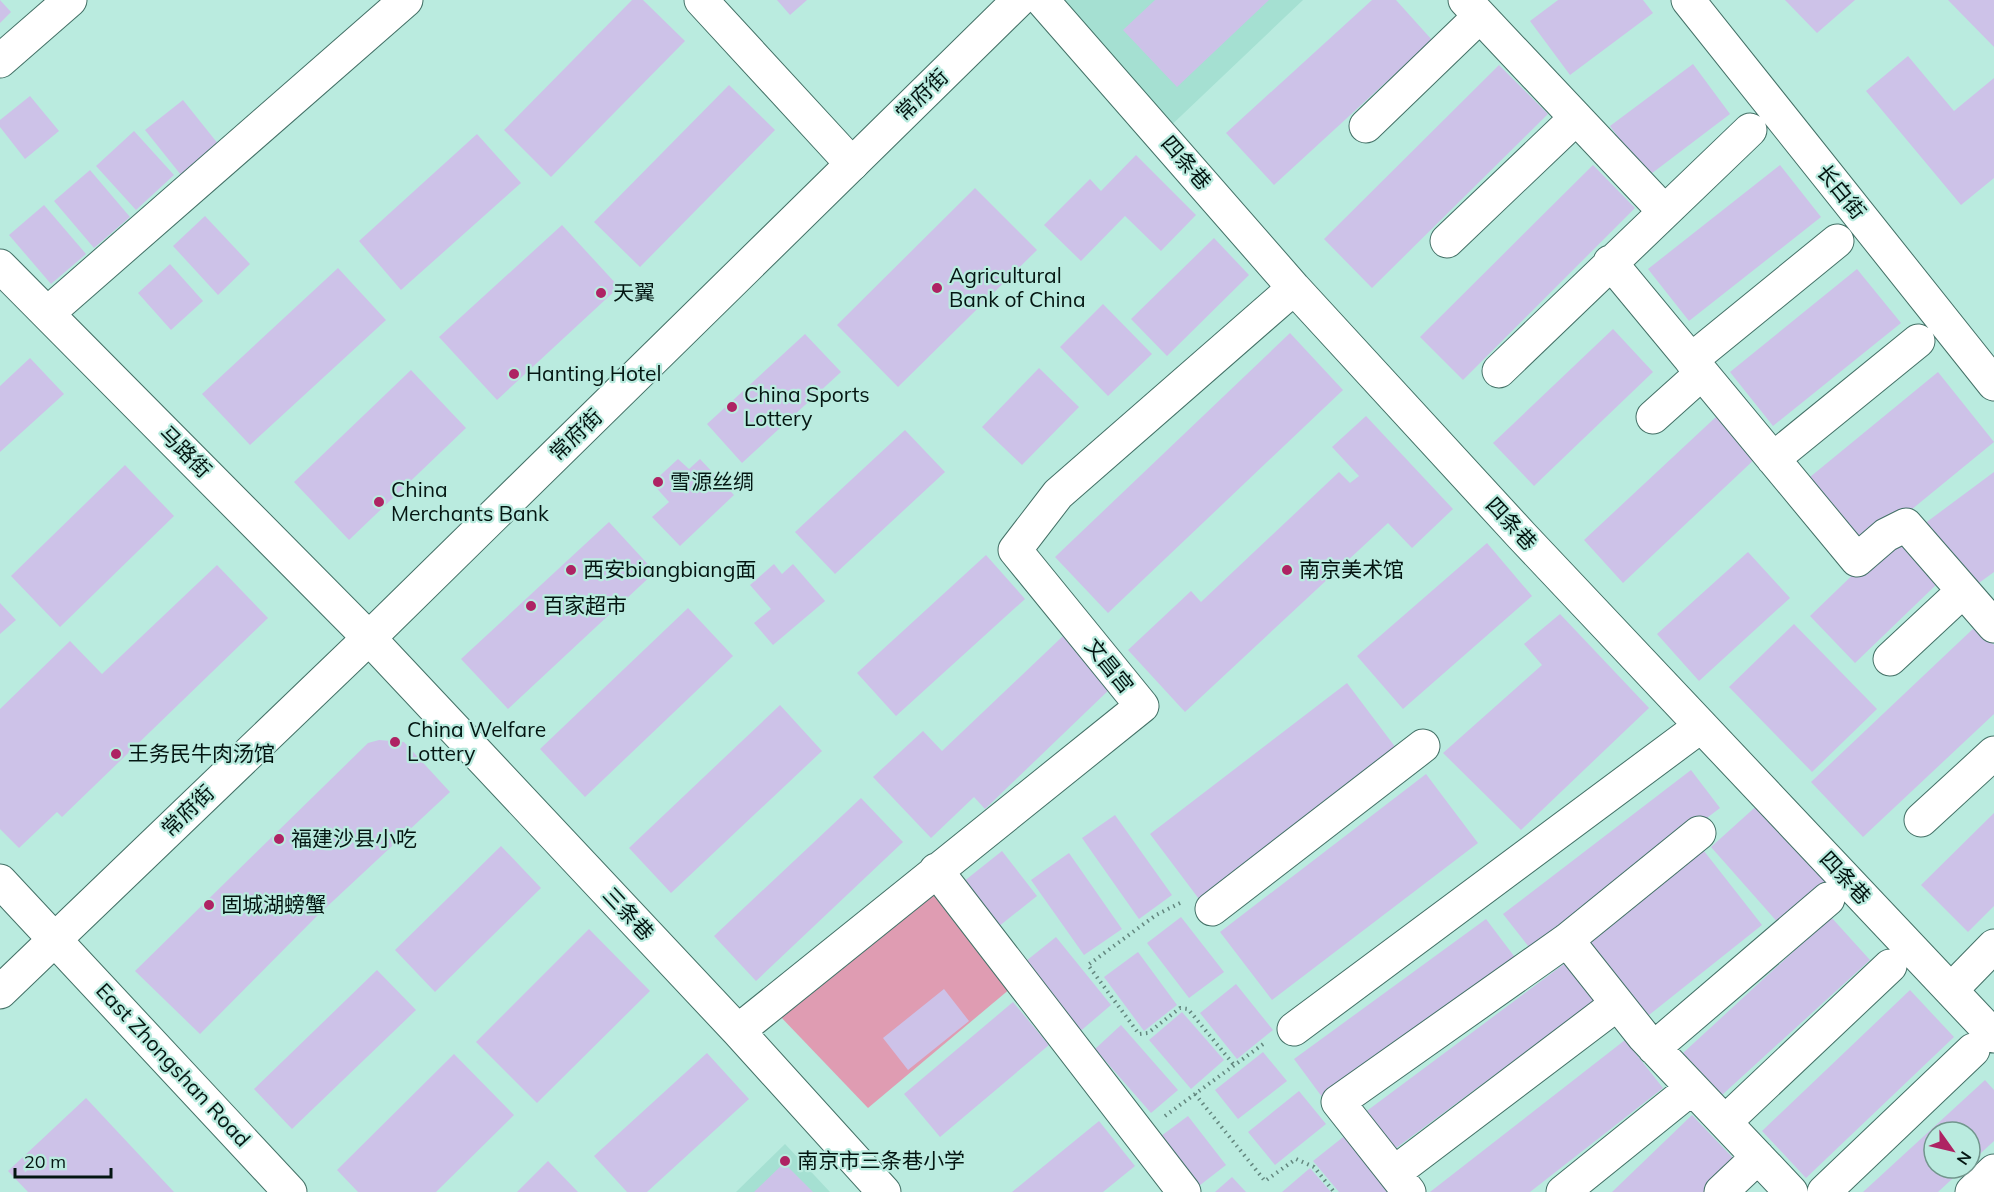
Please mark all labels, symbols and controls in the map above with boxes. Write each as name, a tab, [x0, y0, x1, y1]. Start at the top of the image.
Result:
street label: 常府街	[890, 63, 953, 126]
street label: 四条巷	[1156, 130, 1217, 195]
street label: 长白街	[1812, 159, 1872, 224]
place label: Agricultural Bank of China	[949, 262, 1086, 312]
place label: 天翼	[613, 279, 655, 305]
marker: Agricultural Bank of China	[930, 281, 944, 295]
marker: 天翼	[594, 286, 608, 300]
place label: Hanting Hotel	[526, 360, 661, 386]
marker: Hanting Hotel	[507, 367, 521, 381]
place label: China Sports Lottery	[744, 381, 870, 431]
marker: China Sports Lottery	[725, 400, 739, 414]
street label: 常府街	[544, 403, 607, 466]
street label: 马路街	[154, 420, 217, 483]
place label: 雪源丝绸	[670, 468, 754, 494]
marker: 雪源丝绸	[651, 475, 665, 489]
place label: China Merchants Bank	[391, 476, 549, 526]
street label: 四条巷	[1481, 491, 1543, 555]
marker: China Merchants Bank	[372, 495, 386, 509]
place label: 西安biangbiang面	[583, 556, 756, 582]
place label: 南京美术馆	[1299, 556, 1404, 582]
marker: 西安biangbiang面	[564, 563, 578, 577]
marker: 南京美术馆	[1280, 563, 1294, 577]
place label: 百家超市	[543, 592, 627, 618]
marker: 百家超市	[524, 599, 538, 613]
street label: 文昌宫	[1080, 633, 1140, 698]
place label: China Welfare Lottery	[407, 716, 546, 766]
marker: China Welfare Lottery	[388, 735, 402, 749]
place label: 王务民牛肉汤馆	[128, 740, 275, 766]
marker: 王务民牛肉汤馆	[109, 747, 123, 761]
street label: 常府街	[156, 779, 219, 842]
place label: 福建沙县小吃	[291, 825, 417, 851]
marker: 福建沙县小吃	[272, 832, 286, 846]
street label: 四条巷	[1815, 845, 1877, 909]
street label: 三条巷	[598, 881, 660, 945]
place label: 固城湖螃蟹	[221, 891, 326, 917]
marker: 固城湖螃蟹	[202, 898, 216, 912]
street label: East Zhongshan Road	[91, 977, 256, 1152]
north arrow	[1922, 1120, 1982, 1180]
scale bar	[15, 1141, 111, 1179]
place label: 南京市三条巷小学	[797, 1147, 965, 1173]
text: N	[1953, 1148, 1976, 1169]
text: 20 m	[24, 1150, 66, 1173]
marker: 南京市三条巷小学	[778, 1154, 792, 1168]

